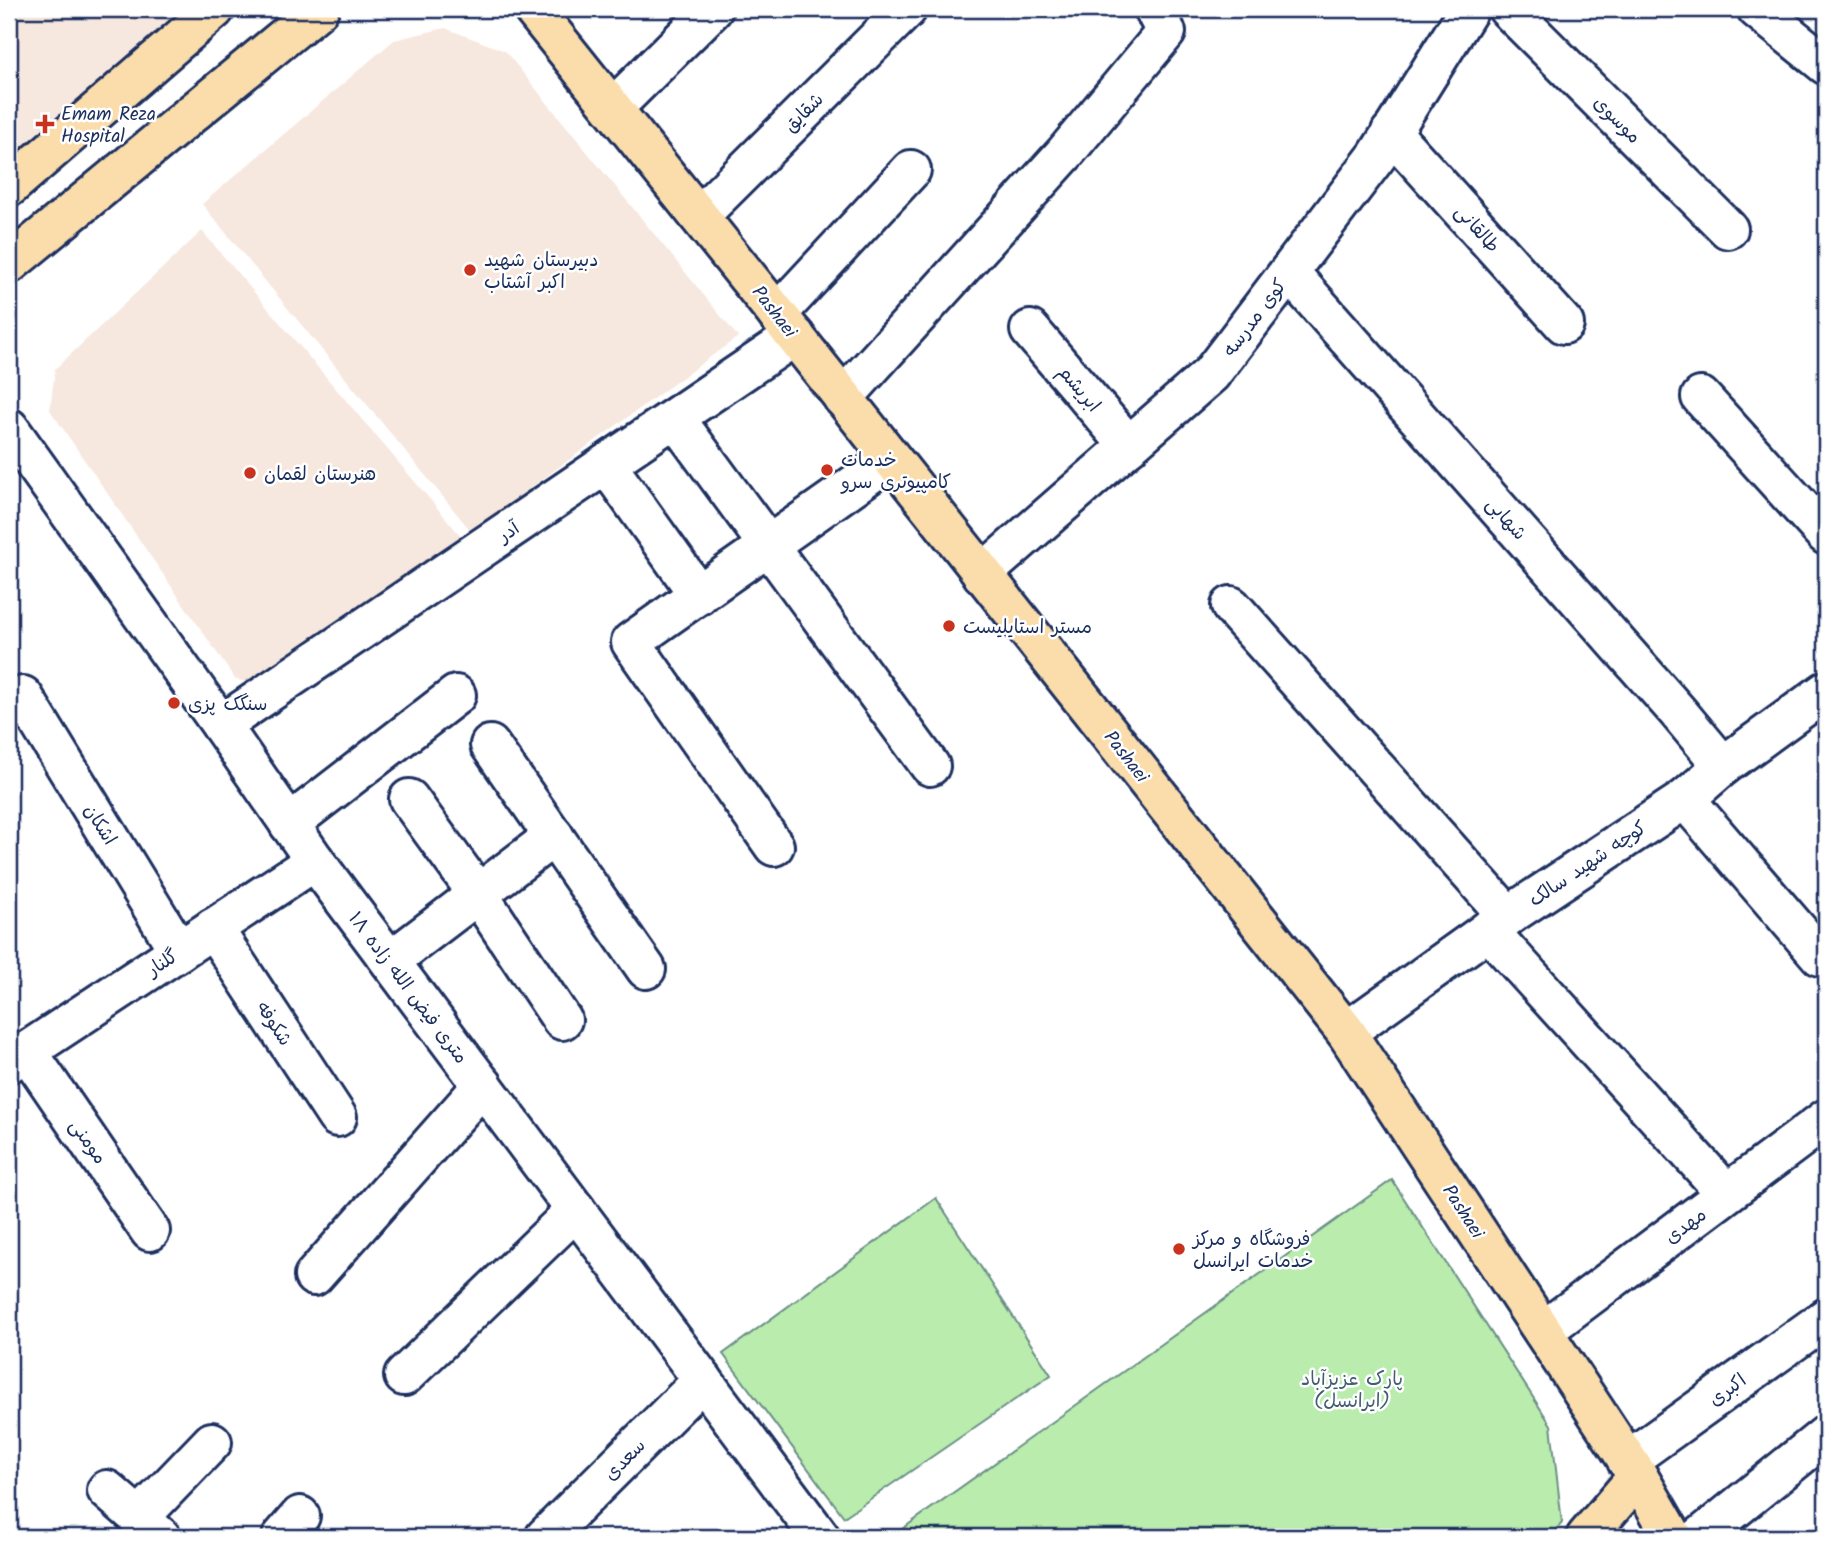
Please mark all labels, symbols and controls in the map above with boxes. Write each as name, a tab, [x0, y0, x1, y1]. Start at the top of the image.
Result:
street label: شقایق	[777, 86, 832, 141]
street label: موسوی	[1586, 89, 1648, 151]
place label: Emam Reza Hospital	[61, 100, 156, 152]
marker: Emam Reza Hospital	[35, 114, 55, 134]
street label: طالقانی	[1446, 198, 1507, 260]
place label: دبیرستان شهید اکبر آشتاب	[484, 246, 598, 298]
marker: دبیرستان شهید اکبر آشتاب	[462, 262, 478, 278]
street label: کوی مدرسه	[1216, 273, 1295, 364]
street label: Pashaei	[743, 280, 804, 346]
street label: ابریشم	[1050, 359, 1107, 420]
place label: خدمات کامپیوتری سرو	[840, 446, 951, 498]
place label: هنرستان لقمان	[264, 460, 376, 490]
marker: خدمات کامپیوتری سرو	[819, 462, 835, 478]
marker: هنرستان لقمان	[242, 465, 258, 481]
street label: شهابی	[1478, 491, 1533, 548]
street label: آدر	[490, 514, 527, 552]
place label: مستر استایلیست	[963, 613, 1092, 643]
marker: مستر استایلیست	[941, 618, 957, 634]
place label: سنگک پزی	[188, 690, 268, 720]
marker: سنگک پزی	[166, 695, 182, 711]
street label: Pashaei	[1095, 725, 1156, 791]
street label: اشکان	[75, 799, 124, 851]
street label: کوچه شهید سالک	[1523, 814, 1653, 915]
street label: ۱۸ متری فیض الله زاده	[340, 906, 475, 1071]
street label: گلنار	[140, 942, 185, 986]
street label: شکوفه	[248, 996, 299, 1052]
street label: مومنی	[61, 1113, 114, 1171]
street label: Pashaei	[1434, 1179, 1492, 1246]
street label: مهدی	[1659, 1201, 1714, 1252]
place label: فروشگاه و مرکز خدمات ایرانسل	[1191, 1225, 1313, 1277]
marker: فروشگاه و مرکز خدمات ایرانسل	[1171, 1241, 1187, 1257]
park label: پارک عزیزآباد (ایرانسل)	[1301, 1365, 1403, 1417]
street label: اکبری	[1703, 1366, 1754, 1415]
street label: سعدی	[597, 1432, 654, 1489]

